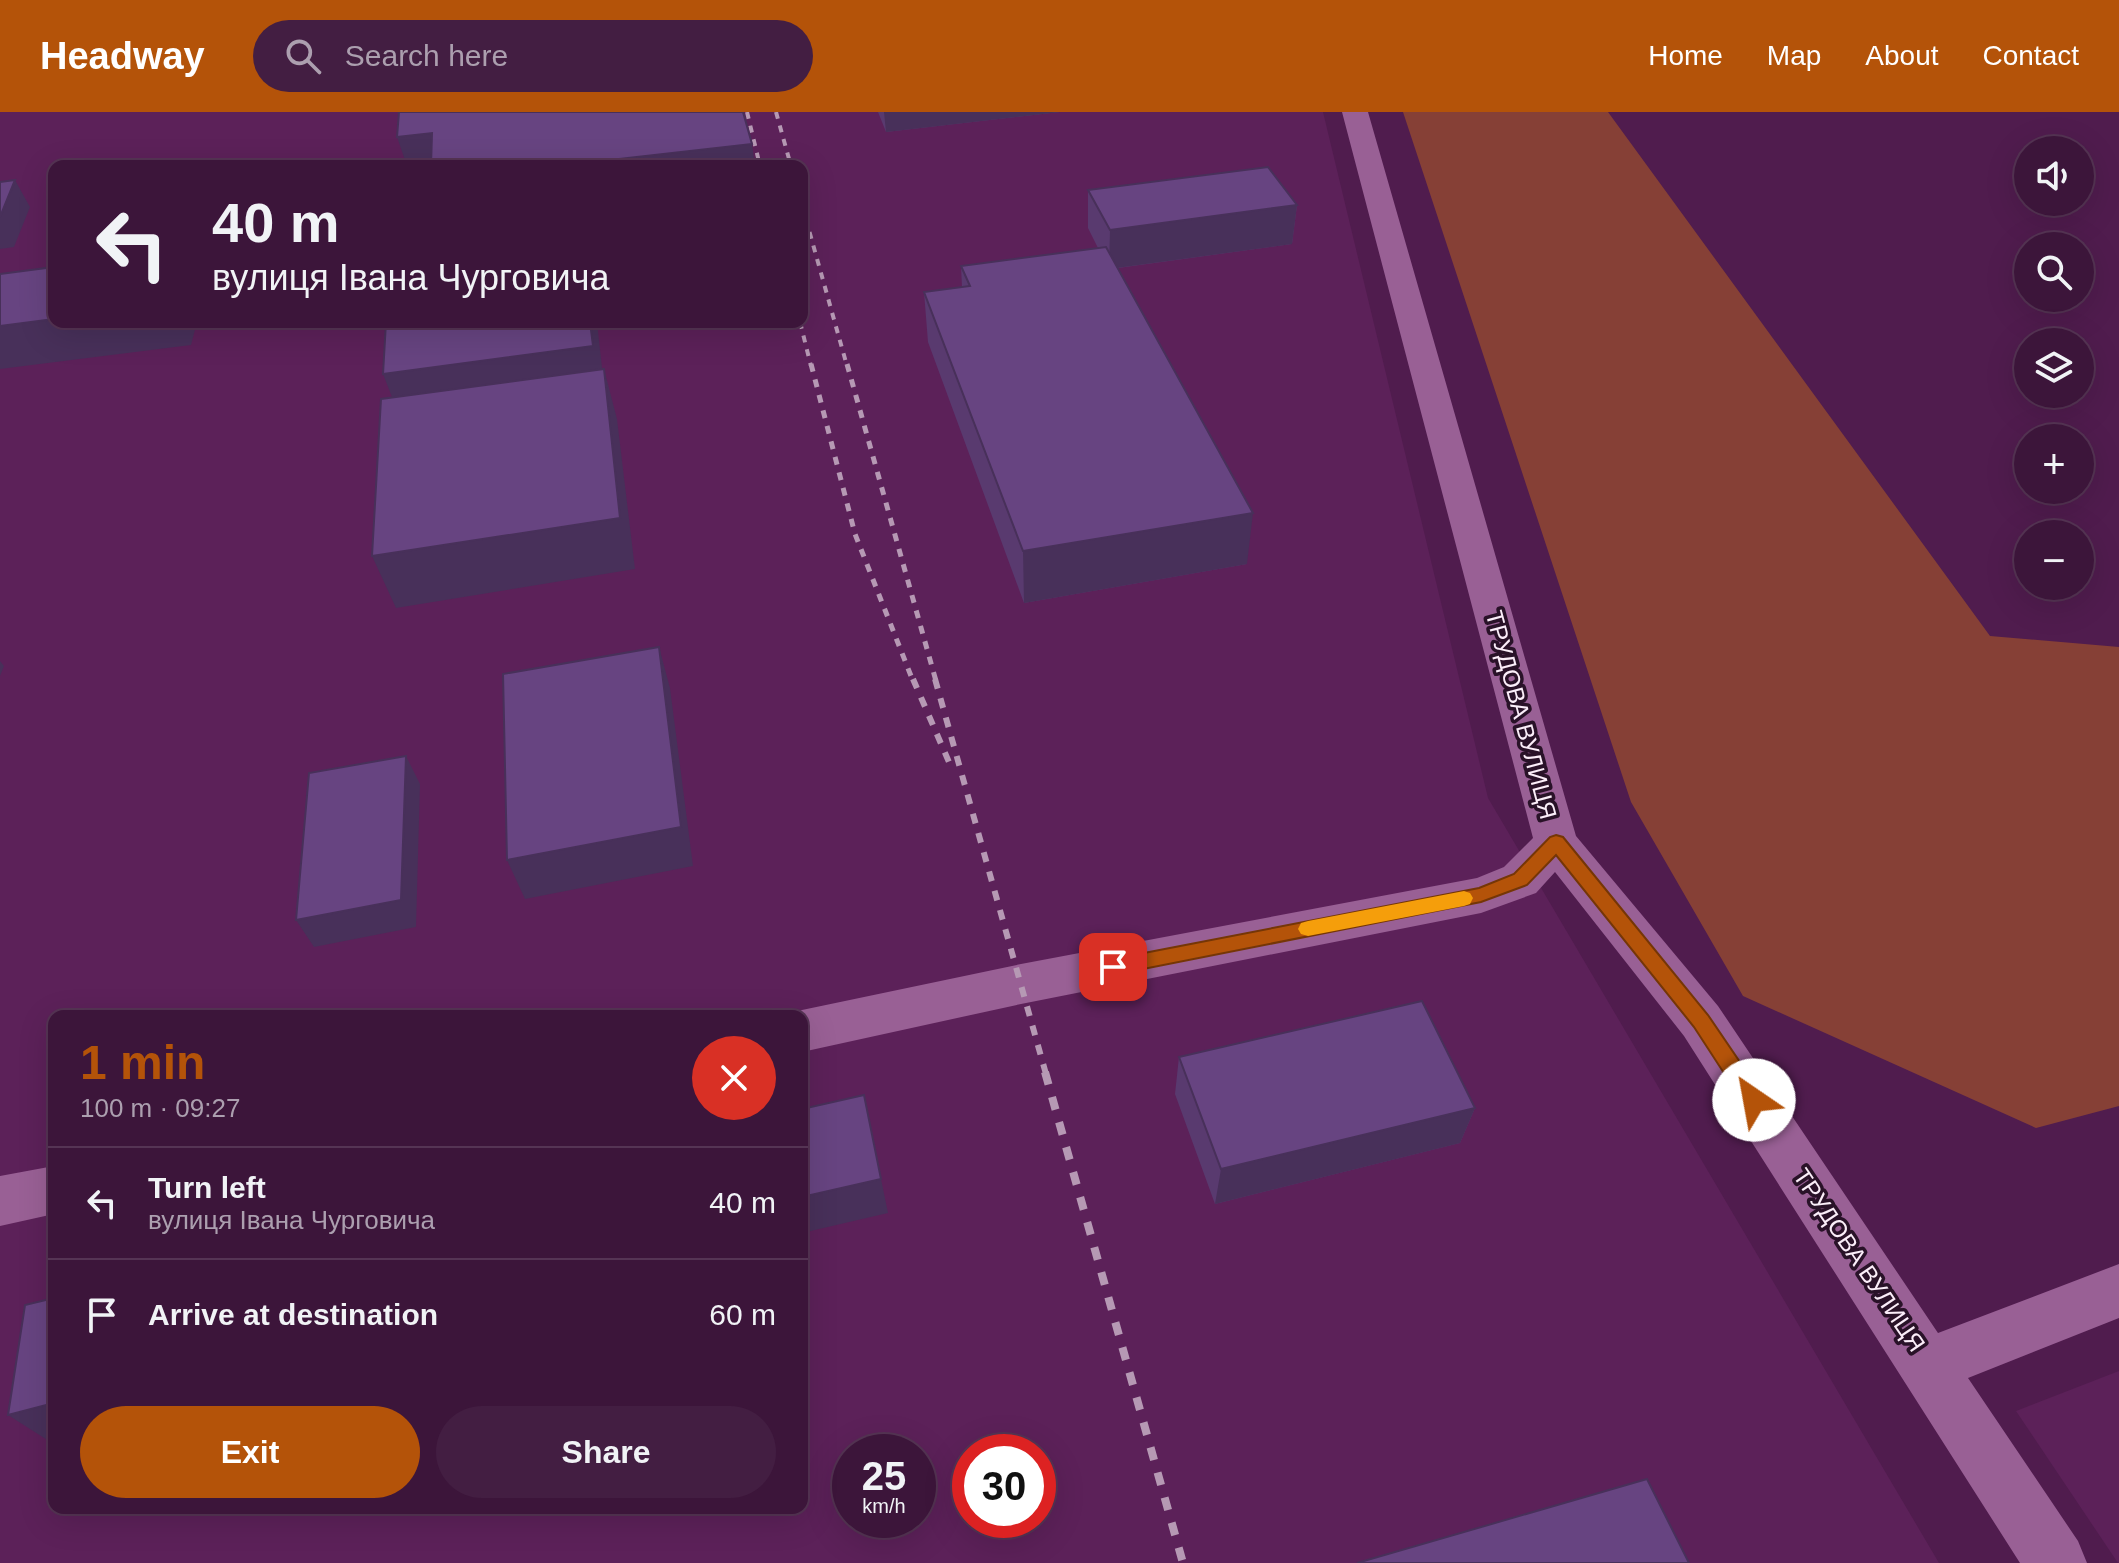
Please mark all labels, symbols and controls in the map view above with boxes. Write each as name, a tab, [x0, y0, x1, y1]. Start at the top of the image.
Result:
search box	[253, 20, 813, 92]
icon: search	[281, 34, 325, 78]
text: Headway	[40, 35, 205, 77]
text: Search here	[345, 39, 508, 72]
text: Home	[1648, 40, 1723, 71]
text: Map	[1767, 40, 1821, 71]
text: About	[1865, 40, 1939, 71]
text: Contact	[1983, 40, 2079, 71]
map controls	[2014, 136, 2094, 600]
button: sound	[2014, 136, 2094, 216]
text: 40 m	[212, 191, 340, 254]
icon: left	[80, 192, 184, 296]
button: search	[2014, 232, 2094, 312]
text: вулиця Івана Чурговича	[212, 257, 609, 298]
button: layers	[2014, 328, 2094, 408]
button: +	[2014, 424, 2094, 504]
button: −	[2014, 520, 2094, 600]
street label: ТРУДОВА ВУЛИЦЯ	[1481, 608, 1562, 822]
pin	[1079, 933, 1147, 1001]
icon: arrive	[1091, 945, 1135, 989]
text: 1 min	[80, 1036, 205, 1089]
button: close	[692, 1036, 776, 1120]
position arrow	[1712, 1058, 1796, 1142]
text: 100 m · 09:27	[80, 1093, 240, 1123]
street label: ТРУДОВА ВУЛИЦЯ	[1788, 1163, 1931, 1356]
text: Turn left	[148, 1171, 266, 1204]
icon: left	[80, 1181, 124, 1225]
text: 40 m	[709, 1186, 776, 1219]
text: вулиця Івана Чурговича	[148, 1205, 435, 1235]
icon: arrive	[80, 1293, 124, 1337]
text: Arrive at destination	[148, 1298, 438, 1331]
text: 60 m	[709, 1298, 776, 1331]
button: Exit	[80, 1406, 420, 1498]
button: Share	[436, 1406, 776, 1498]
speed limit sign: 30	[952, 1434, 1056, 1538]
text: 25	[862, 1454, 906, 1498]
text: km/h	[862, 1495, 906, 1517]

